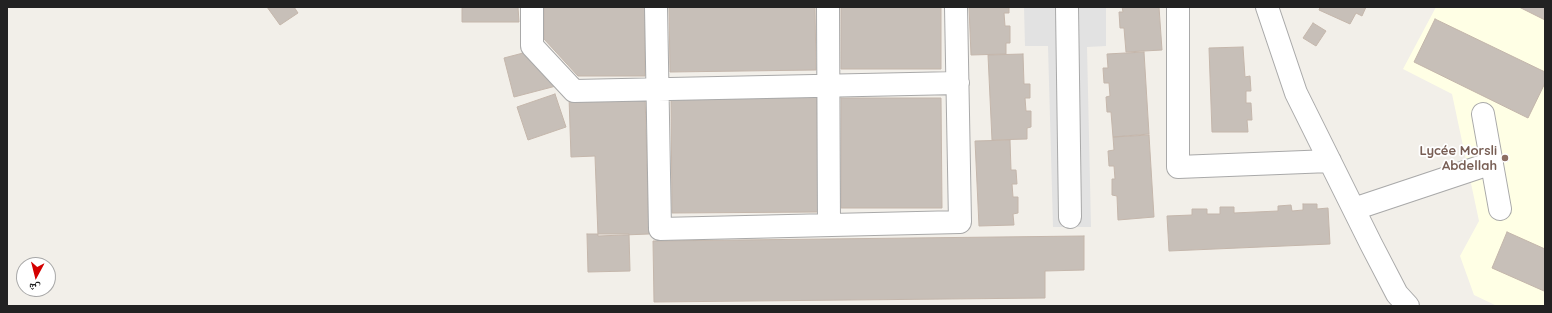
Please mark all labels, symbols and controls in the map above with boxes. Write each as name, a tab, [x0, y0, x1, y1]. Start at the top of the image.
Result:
place label: Lycée Morsli Abdellah	[1419, 143, 1497, 174]
marker: Lycée Morsli Abdellah	[1500, 153, 1510, 163]
north arrow	[16, 257, 56, 297]
text: ش	[28, 280, 41, 296]

